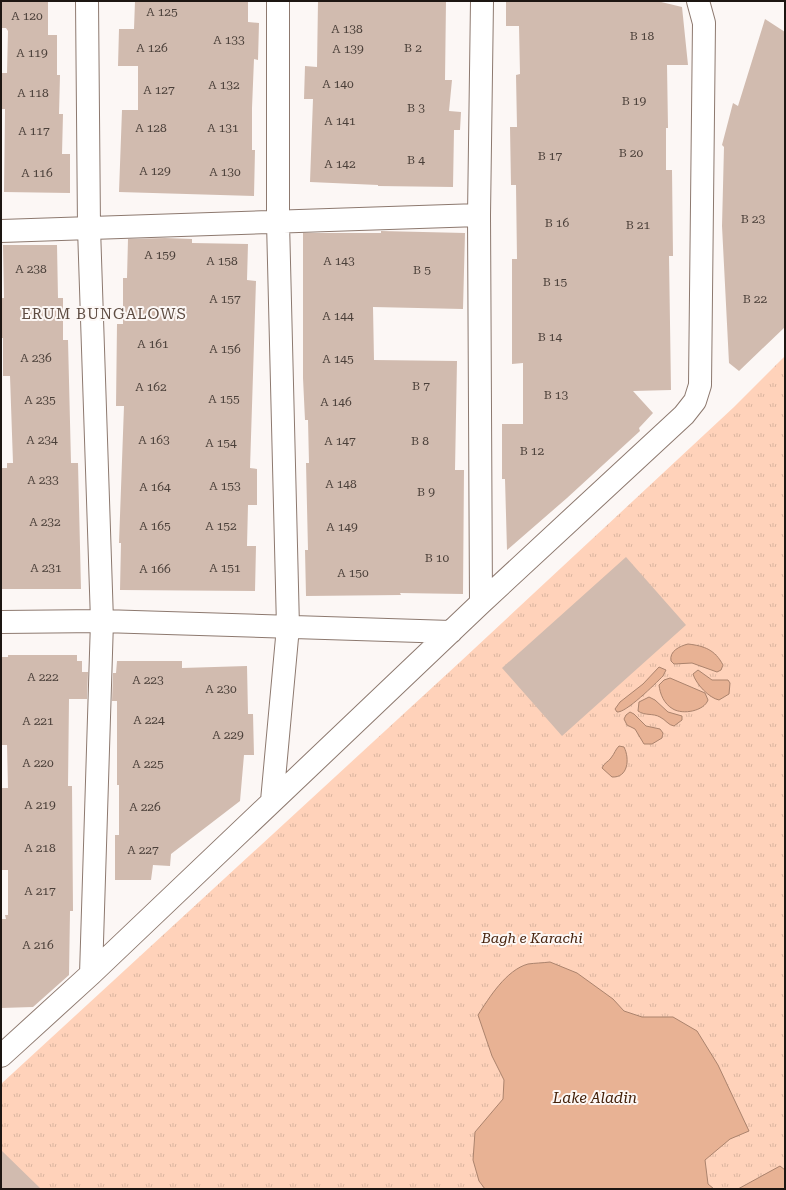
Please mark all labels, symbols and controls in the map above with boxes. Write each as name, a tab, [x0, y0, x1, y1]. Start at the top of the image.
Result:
house number: A 125	[146, 5, 178, 19]
house number: A 120	[11, 9, 43, 23]
house number: A 138	[331, 22, 363, 36]
house number: B 18	[630, 29, 655, 43]
house number: A 133	[213, 33, 245, 47]
house number: A 126	[136, 41, 168, 55]
house number: B 2	[404, 41, 422, 55]
house number: A 139	[332, 42, 364, 56]
house number: A 119	[16, 46, 48, 60]
house number: A 140	[322, 77, 354, 91]
house number: A 132	[208, 78, 240, 92]
house number: A 127	[143, 83, 175, 97]
house number: A 118	[17, 86, 49, 100]
house number: B 19	[622, 94, 647, 108]
house number: B 3	[407, 101, 425, 115]
house number: A 141	[324, 114, 356, 128]
house number: A 128	[135, 121, 167, 135]
house number: A 131	[207, 121, 239, 135]
house number: A 117	[18, 124, 50, 138]
house number: B 20	[619, 146, 644, 160]
house number: B 17	[538, 149, 563, 163]
house number: B 4	[407, 153, 425, 167]
house number: A 142	[324, 157, 356, 171]
house number: A 129	[139, 164, 171, 178]
house number: A 130	[209, 165, 241, 179]
house number: A 116	[21, 166, 53, 180]
house number: B 23	[741, 212, 766, 226]
house number: B 16	[545, 216, 570, 230]
house number: B 21	[626, 218, 651, 232]
house number: A 159	[144, 248, 176, 262]
house number: A 158	[206, 254, 238, 268]
house number: A 143	[323, 254, 355, 268]
house number: A 238	[15, 262, 47, 276]
house number: B 5	[413, 263, 431, 277]
house number: B 15	[543, 275, 568, 289]
house number: A 157	[209, 292, 241, 306]
house number: B 22	[743, 292, 768, 306]
district label: ERUM BUNGALOWS	[21, 305, 187, 323]
house number: A 144	[322, 309, 354, 323]
house number: B 14	[538, 330, 563, 344]
house number: A 161	[137, 337, 169, 351]
house number: A 156	[209, 342, 241, 356]
house number: A 236	[20, 351, 52, 365]
house number: A 145	[322, 352, 354, 366]
house number: B 7	[412, 379, 430, 393]
house number: A 162	[135, 380, 167, 394]
house number: B 13	[544, 388, 569, 402]
house number: A 155	[208, 392, 240, 406]
house number: A 235	[24, 393, 56, 407]
house number: A 146	[320, 395, 352, 409]
house number: A 234	[26, 433, 58, 447]
house number: A 163	[138, 433, 170, 447]
house number: A 147	[324, 434, 356, 448]
house number: B 8	[411, 434, 429, 448]
house number: A 154	[205, 436, 237, 450]
house number: B 12	[520, 444, 545, 458]
house number: A 233	[27, 473, 59, 487]
house number: A 148	[325, 477, 357, 491]
house number: A 153	[209, 479, 241, 493]
house number: A 164	[139, 480, 171, 494]
house number: B 9	[417, 485, 435, 499]
house number: A 232	[29, 515, 61, 529]
house number: A 165	[139, 519, 171, 533]
house number: A 152	[205, 519, 237, 533]
house number: A 149	[326, 520, 358, 534]
house number: B 10	[425, 551, 450, 565]
house number: A 231	[30, 561, 62, 575]
house number: A 151	[209, 561, 241, 575]
house number: A 166	[139, 562, 171, 576]
house number: A 150	[337, 566, 369, 580]
house number: A 222	[27, 670, 59, 684]
house number: A 223	[132, 673, 164, 687]
house number: A 230	[205, 682, 237, 696]
house number: A 224	[133, 713, 165, 727]
house number: A 221	[22, 714, 54, 728]
house number: A 229	[212, 728, 244, 742]
house number: A 220	[22, 756, 54, 770]
house number: A 225	[132, 757, 164, 771]
house number: A 219	[24, 798, 56, 812]
house number: A 226	[129, 800, 161, 814]
house number: A 218	[24, 841, 56, 855]
house number: A 227	[127, 843, 159, 857]
house number: A 217	[24, 884, 56, 898]
park label: Bagh e Karachi	[480, 930, 583, 946]
house number: A 216	[22, 938, 54, 952]
water label: Lake Aladin	[552, 1089, 637, 1107]

